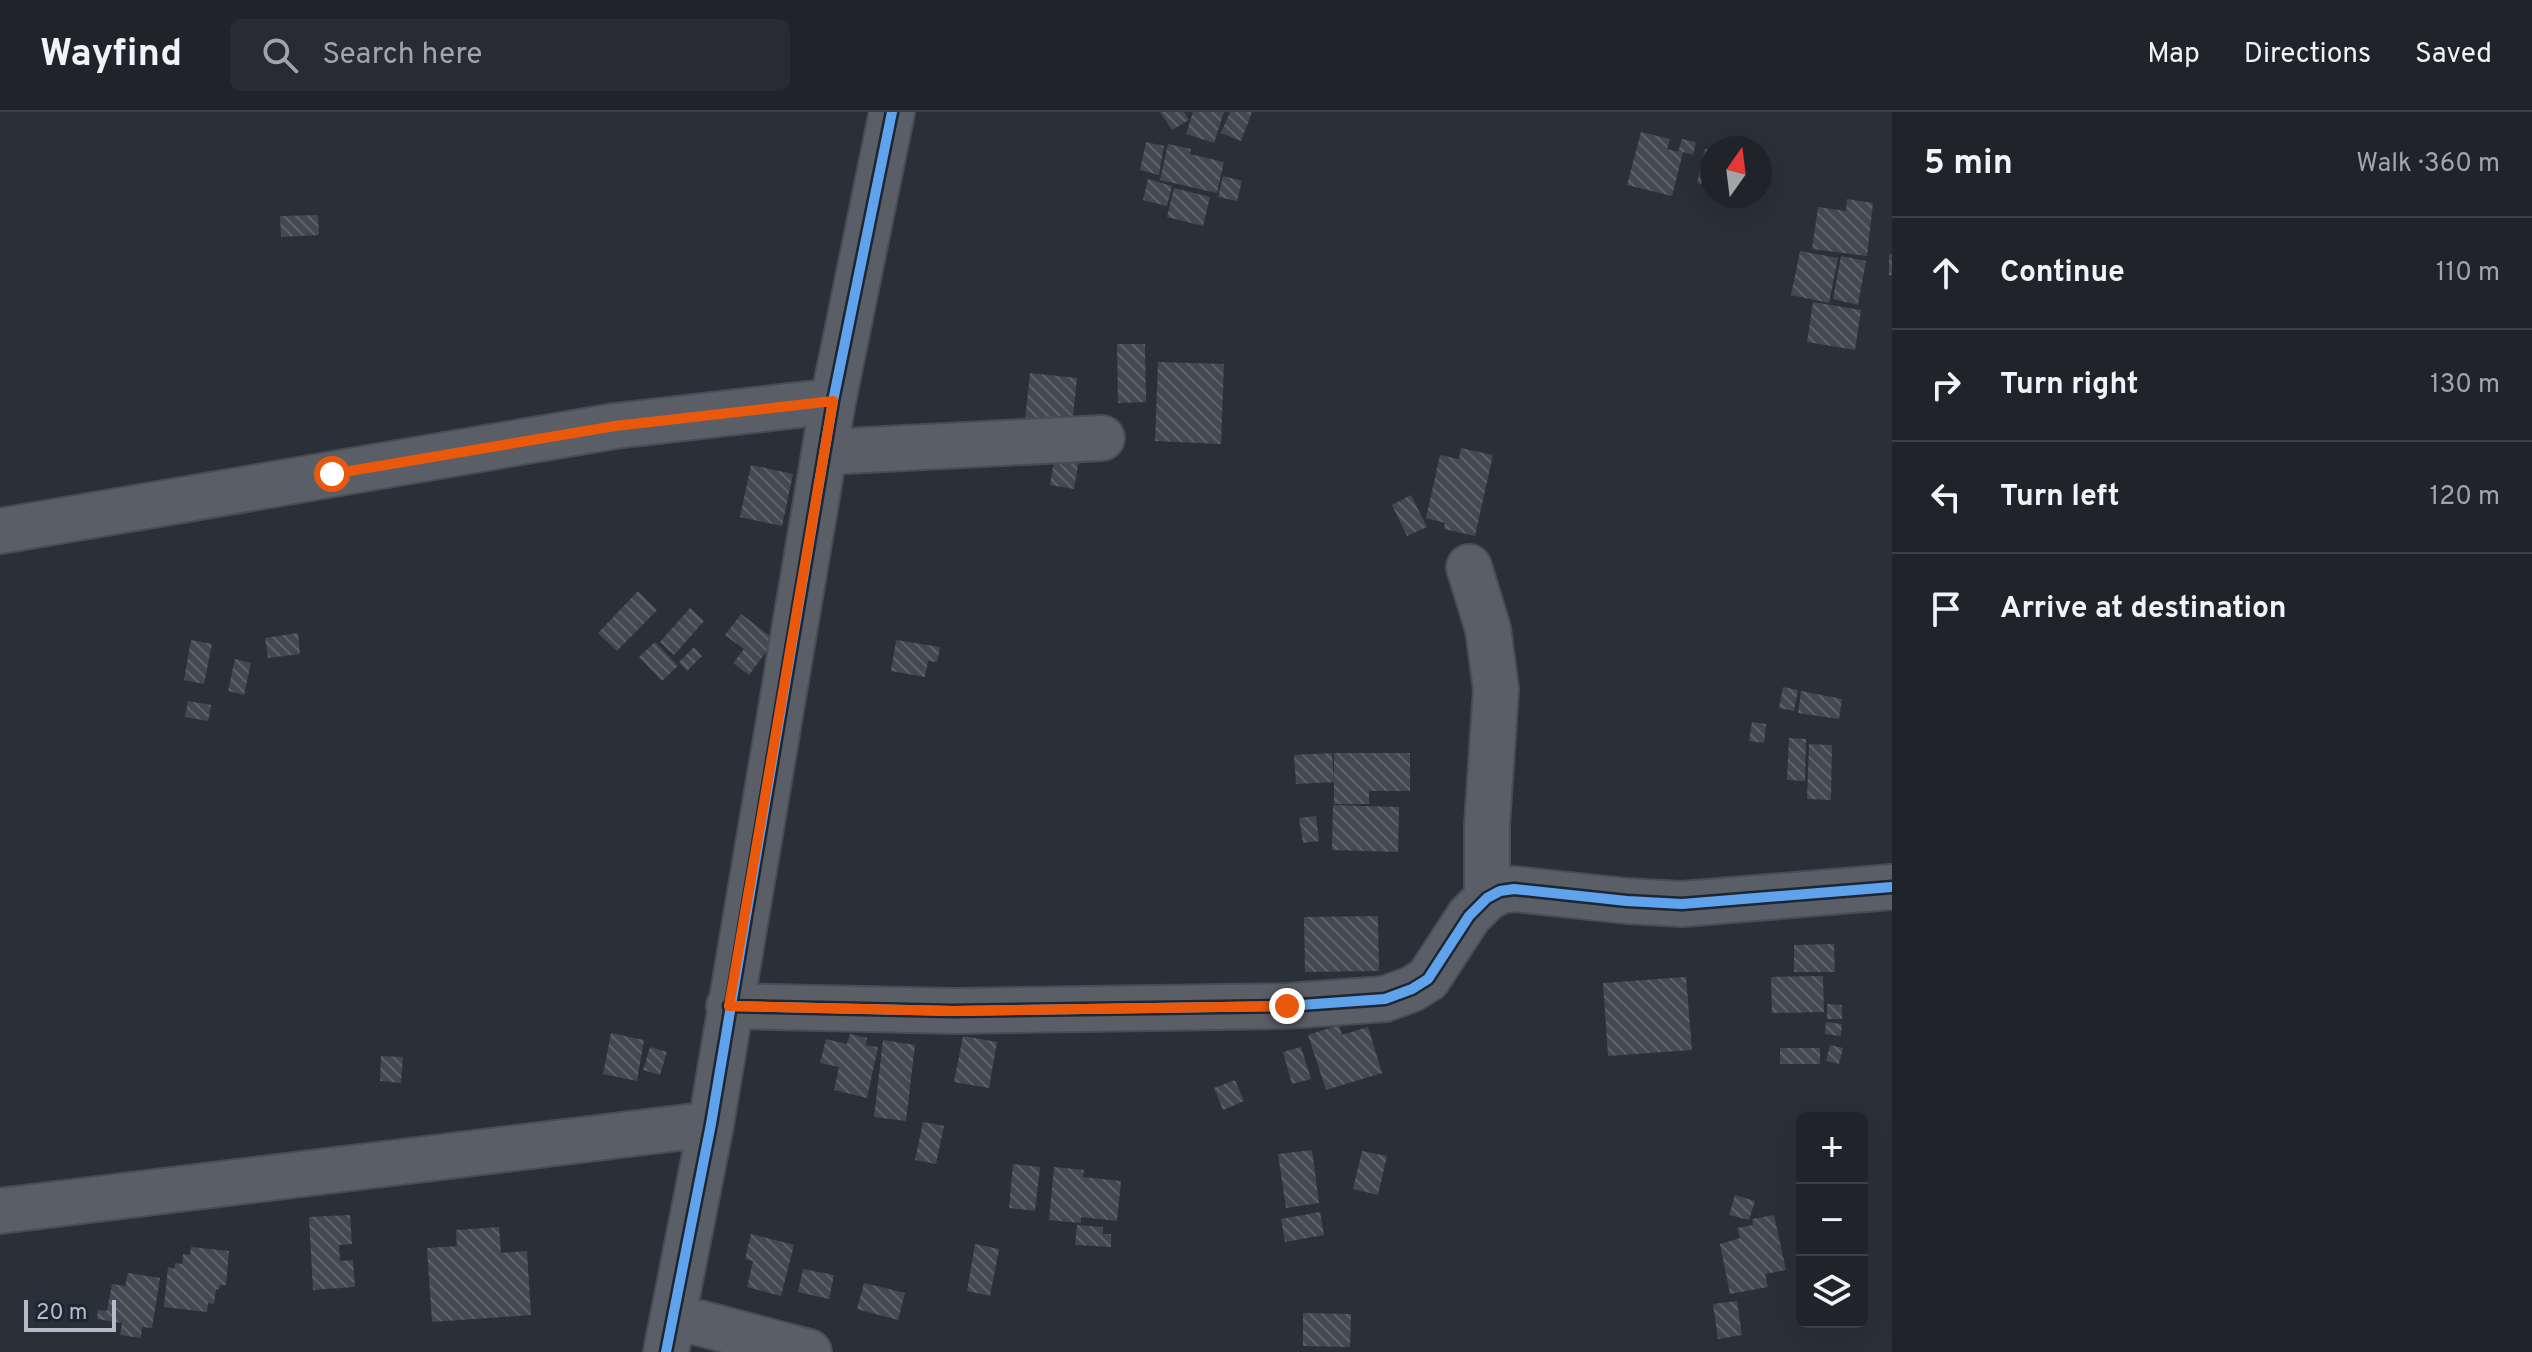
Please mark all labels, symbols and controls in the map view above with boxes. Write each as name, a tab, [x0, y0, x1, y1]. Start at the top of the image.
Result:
search box	[230, 19, 790, 91]
text: Wayfind	[40, 31, 182, 80]
icon: search	[258, 33, 302, 77]
text: Search here	[322, 37, 482, 74]
text: Map	[2147, 37, 2200, 73]
text: Directions	[2244, 37, 2371, 73]
text: Saved	[2415, 37, 2492, 73]
north arrow	[1700, 136, 1772, 208]
text: 5 min	[1924, 143, 2013, 186]
text: Walk · 360 m	[2356, 148, 2500, 181]
icon: ahead	[1924, 251, 1968, 295]
text: Continue	[2000, 255, 2125, 292]
text: 110 m	[2436, 257, 2500, 290]
icon: right	[1924, 363, 1968, 407]
text: Turn right	[2000, 367, 2138, 404]
text: 130 m	[2430, 369, 2500, 402]
route start	[314, 456, 350, 492]
icon: left	[1924, 475, 1968, 519]
text: Turn left	[2000, 479, 2120, 516]
text: 120 m	[2430, 481, 2500, 514]
icon: arrive	[1924, 587, 1968, 631]
text: Arrive at destination	[2000, 591, 2286, 628]
route end	[1269, 988, 1305, 1024]
map controls	[1796, 1112, 1868, 1328]
button: +	[1796, 1112, 1868, 1184]
button: −	[1796, 1184, 1868, 1256]
button: layers	[1796, 1256, 1868, 1328]
scale bar	[24, 1296, 116, 1332]
text: 20 m	[36, 1300, 87, 1327]

